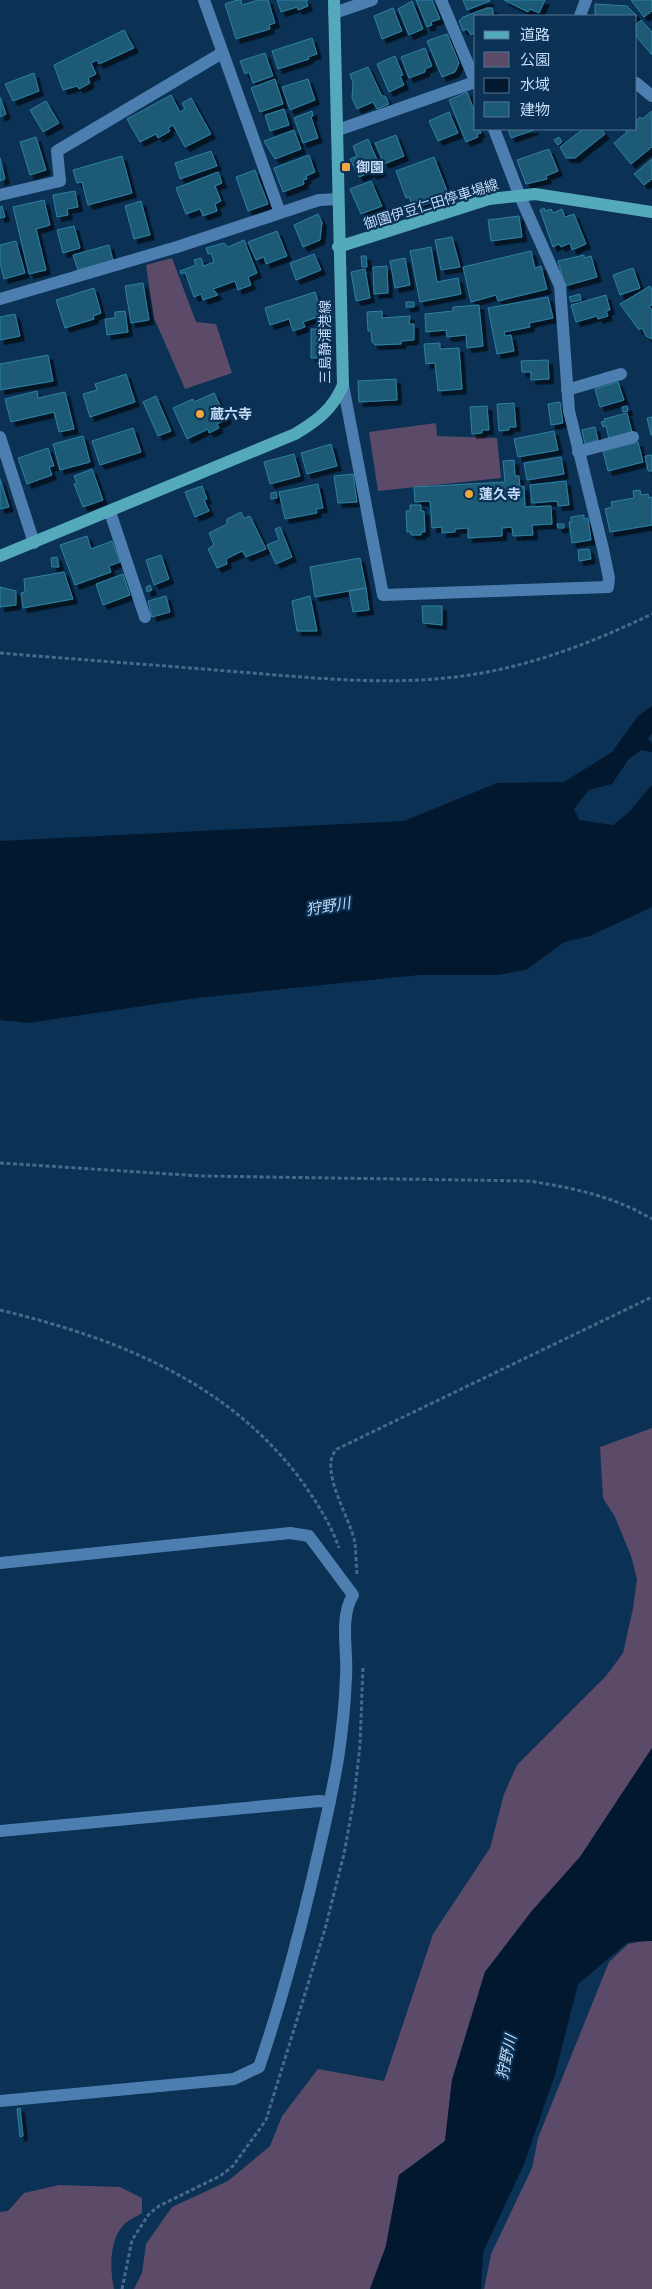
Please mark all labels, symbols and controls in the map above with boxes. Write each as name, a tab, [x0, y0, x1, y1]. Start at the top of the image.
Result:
legend	[474, 15, 637, 130]
text: 道路	[520, 24, 550, 45]
text: 公園	[520, 49, 550, 70]
text: 水域	[520, 74, 550, 95]
text: 建物	[520, 99, 550, 120]
place label: 御園	[356, 158, 384, 176]
marker: 御園	[340, 161, 352, 173]
street label: 御園伊豆仁田停車場線	[361, 175, 501, 233]
street label: 三島静浦港線	[316, 300, 334, 384]
place label: 蔵六寺	[210, 405, 252, 423]
marker: 蔵六寺	[194, 408, 206, 420]
place label: 蓮久寺	[479, 485, 521, 503]
marker: 蓮久寺	[463, 488, 475, 500]
water label: 狩野川	[304, 892, 354, 920]
water label: 狩野川	[491, 2031, 521, 2081]

